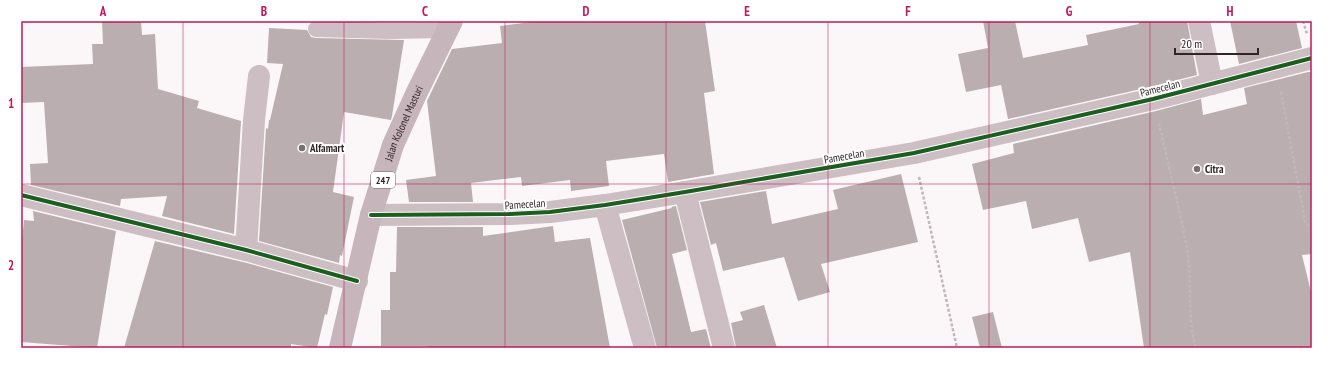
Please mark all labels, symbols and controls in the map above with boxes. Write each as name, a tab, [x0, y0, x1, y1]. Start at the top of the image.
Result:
text: A	[99, 3, 107, 20]
text: B	[261, 3, 267, 20]
text: C	[422, 3, 428, 20]
text: D	[583, 3, 590, 20]
text: E	[744, 3, 750, 20]
text: F	[905, 3, 911, 20]
text: G	[1066, 3, 1073, 20]
text: H	[1227, 3, 1234, 20]
scale bar	[1175, 30, 1258, 56]
text: 20 m	[1181, 36, 1202, 51]
street label: Pamecelan	[1139, 76, 1182, 100]
street label: Jalan Kolonel Masturi	[381, 83, 426, 164]
text: 1	[8, 95, 14, 112]
place label: Alfamart	[309, 141, 345, 155]
marker: Alfamart	[297, 143, 307, 153]
street label: Pamecelan	[823, 146, 865, 166]
place label: Citra	[1205, 162, 1224, 176]
marker: Citra	[1192, 164, 1202, 174]
road number: 247	[371, 172, 395, 188]
street label: Pamecelan	[504, 196, 546, 212]
text: 2	[8, 257, 14, 274]

